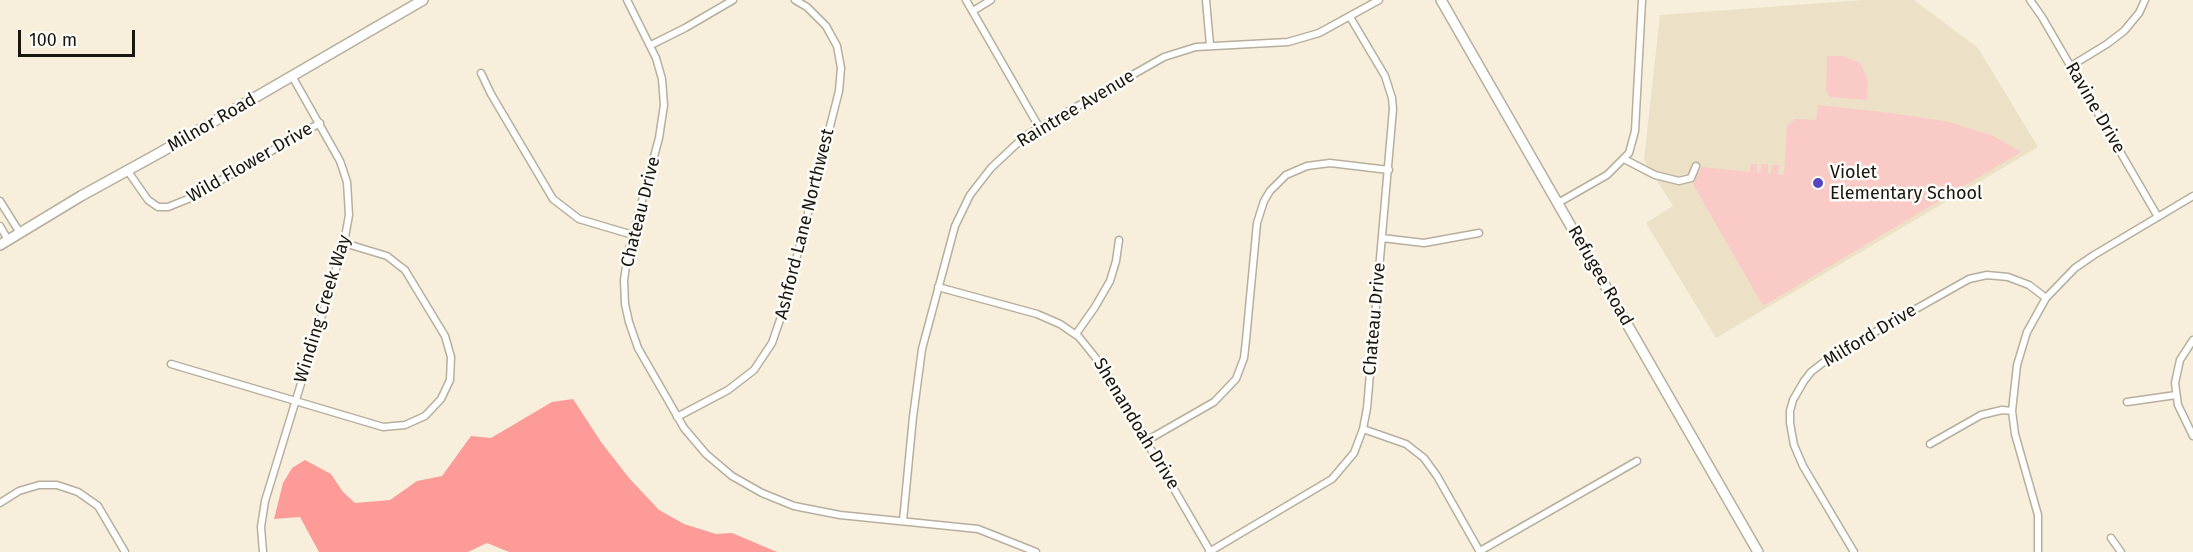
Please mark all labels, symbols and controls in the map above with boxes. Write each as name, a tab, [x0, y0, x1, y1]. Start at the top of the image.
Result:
scale bar	[21, 18, 138, 56]
text: 100 m	[29, 29, 77, 51]
street label: Ravine Drive	[2060, 59, 2130, 157]
street label: Raintree Avenue	[1013, 65, 1139, 153]
street label: Milnor Road	[164, 89, 260, 157]
street label: Wild Flower Drive	[183, 118, 317, 208]
street label: Ashford Lane Northwest	[771, 126, 839, 322]
street label: Chateau Drive	[617, 154, 665, 270]
place label: Violet Elementary School	[1830, 162, 1982, 204]
marker: Violet Elementary School	[1811, 176, 1825, 190]
street label: Refugee Road	[1563, 222, 1637, 330]
street label: Winding Creek Way	[290, 232, 356, 386]
street label: Chateau Drive	[1359, 262, 1391, 376]
street label: Milford Drive	[1819, 300, 1921, 372]
street label: Shenandoah Drive	[1088, 354, 1184, 494]

